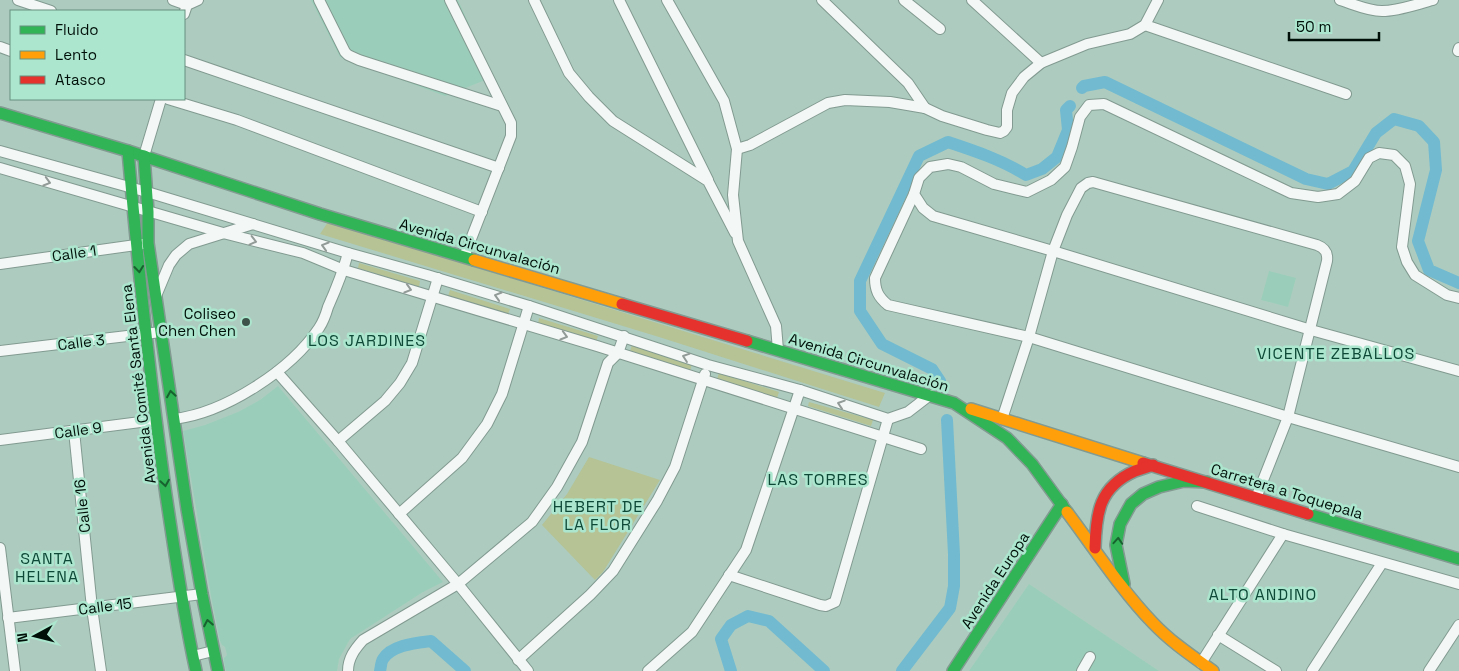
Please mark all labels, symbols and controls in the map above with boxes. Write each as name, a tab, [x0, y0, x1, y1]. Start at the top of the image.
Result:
legend	[10, 10, 185, 100]
scale bar	[1289, 10, 1379, 42]
text: 50 m	[1296, 17, 1331, 36]
text: Fluido	[55, 20, 99, 39]
text: Lento	[55, 45, 97, 64]
text: Atasco	[55, 70, 106, 89]
one-way arrow	[42, 176, 50, 186]
street label: Avenida Circunvalación	[397, 214, 563, 278]
one-way arrow	[249, 235, 258, 246]
street label: Calle 1	[51, 240, 97, 266]
one-way arrow	[321, 242, 330, 252]
one-way arrow	[133, 266, 144, 274]
street label: Avenida Comité Santa Elena	[116, 283, 160, 485]
one-way arrow	[404, 284, 412, 294]
one-way arrow	[494, 292, 503, 302]
place label: Coliseo Chen Chen	[158, 304, 236, 340]
marker: Coliseo Chen Chen	[240, 316, 252, 328]
street label: Avenida Circunvalación	[787, 329, 951, 395]
street label: Calle 3	[56, 330, 106, 354]
district label: LOS JARDINES	[308, 330, 426, 351]
one-way arrow	[559, 331, 567, 341]
district label: VICENTE ZEBALLOS	[1257, 343, 1415, 364]
one-way arrow	[682, 353, 691, 363]
one-way arrow	[166, 390, 176, 398]
one-way arrow	[838, 399, 846, 409]
street label: Calle 9	[53, 417, 103, 443]
street label: Carretera a Toquepala	[1209, 459, 1366, 523]
district label: LAS TORRES	[768, 469, 868, 490]
street label: Calle 16	[70, 478, 94, 534]
one-way arrow	[159, 478, 169, 487]
district label: HEBERT DE LA FLOR	[553, 496, 643, 535]
street label: Avenida Europa	[957, 528, 1034, 632]
one-way arrow	[1112, 537, 1123, 545]
district label: SANTA HELENA	[15, 548, 79, 587]
district label: ALTO ANDINO	[1209, 584, 1317, 605]
street label: Calle 15	[77, 593, 133, 619]
north arrow	[10, 611, 60, 661]
one-way arrow	[203, 619, 213, 628]
text: N	[13, 632, 32, 643]

